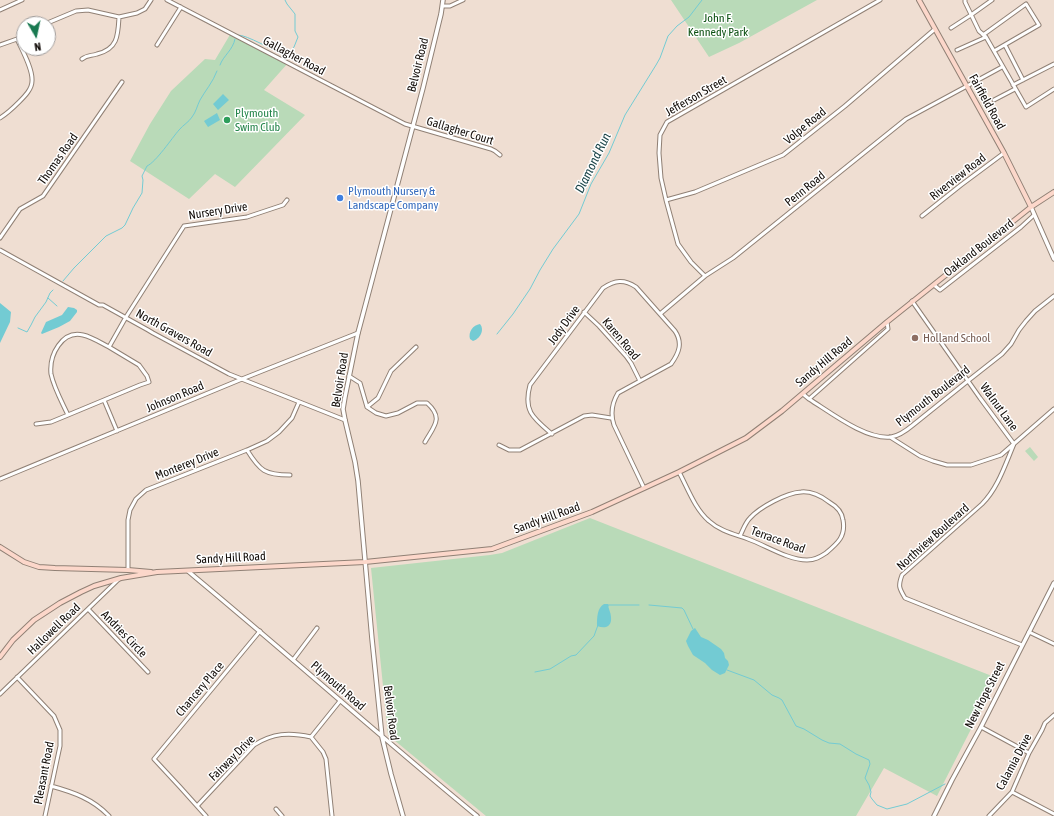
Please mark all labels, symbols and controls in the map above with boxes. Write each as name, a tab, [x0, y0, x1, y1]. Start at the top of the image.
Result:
park label: John F. Kennedy Park	[688, 11, 748, 39]
north arrow	[16, 16, 56, 56]
street label: Gallagher Road	[260, 34, 328, 78]
street label: Belvoir Road	[404, 36, 432, 94]
text: N	[34, 40, 42, 53]
street label: Fairfield Road	[966, 72, 1008, 132]
street label: Jefferson Street	[663, 73, 729, 119]
street label: Volpe Road	[781, 105, 829, 147]
place label: Plymouth Swim Club	[235, 106, 280, 134]
street label: Gallagher Court	[425, 114, 495, 148]
marker: Plymouth Swim Club	[222, 115, 232, 125]
water label: Diamond Run	[572, 130, 614, 196]
street label: Thomas Road	[35, 131, 81, 187]
street label: Riverview Road	[927, 151, 989, 203]
street label: Penn Road	[782, 168, 828, 210]
place label: Plymouth Nursery & Landscape Company	[348, 184, 438, 212]
marker: Plymouth Nursery & Landscape Company	[335, 193, 345, 203]
street label: Nursery Drive	[187, 199, 249, 223]
street label: Oakland Boulevard	[941, 216, 1017, 280]
street label: Jody Drive	[545, 303, 583, 347]
street label: North Gravers Road	[133, 306, 215, 360]
street label: Karen Road	[599, 315, 643, 363]
place label: Holland School	[923, 331, 990, 345]
marker: Holland School	[910, 333, 920, 343]
street label: Sandy Hill Road	[793, 334, 855, 390]
street label: Belvoir Road	[329, 351, 351, 409]
street label: Plymouth Boulevard	[893, 363, 973, 429]
street label: Johnson Road	[144, 378, 206, 416]
street label: Walnut Lane	[977, 380, 1021, 434]
street label: Monterey Drive	[153, 445, 221, 483]
street label: Sandy Hill Road	[512, 499, 582, 537]
street label: Northview Boulevard	[894, 501, 972, 573]
street label: Terrace Road	[749, 524, 807, 556]
street label: Sandy Hill Road	[196, 549, 266, 567]
street label: Hallowell Road	[25, 600, 83, 658]
street label: Andries Circle	[98, 608, 150, 660]
street label: Plymouth Road	[308, 658, 368, 714]
street label: Chancery Place	[173, 659, 227, 719]
street label: New Hope Street	[962, 659, 1008, 731]
street label: Belvoir Road	[380, 685, 402, 741]
street label: Calamia Drive	[993, 731, 1035, 793]
street label: Fairway Drive	[206, 732, 258, 784]
street label: Pleasant Road	[31, 740, 57, 806]

